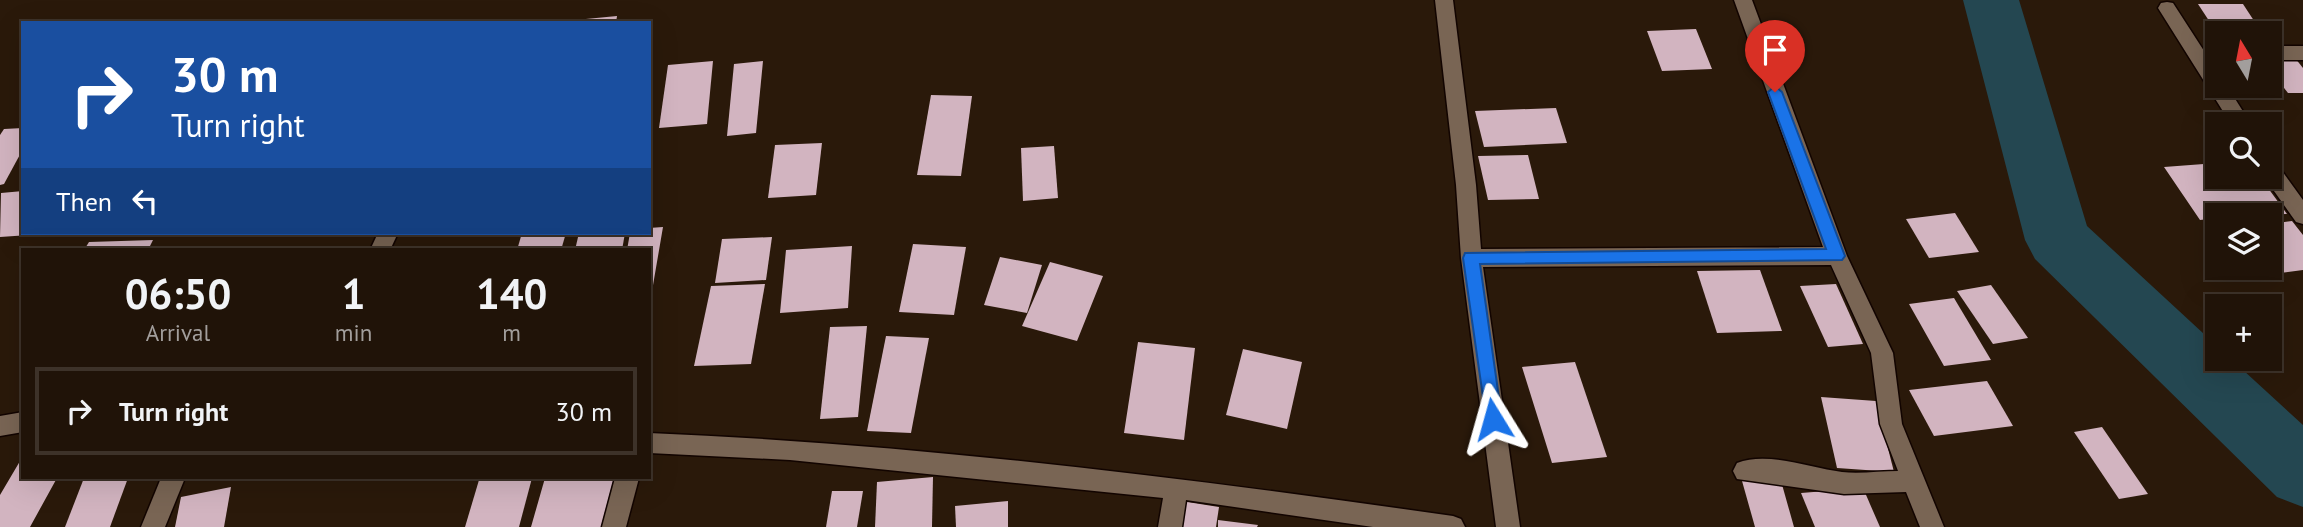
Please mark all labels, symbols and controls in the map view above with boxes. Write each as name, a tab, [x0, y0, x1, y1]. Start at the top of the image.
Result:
pin	[1745, 20, 1805, 92]
north arrow	[2205, 21, 2282, 98]
map controls	[2205, 21, 2282, 371]
icon: arrive	[1756, 31, 1794, 69]
text: 30 m	[171, 42, 278, 106]
icon: right	[56, 49, 147, 140]
text: Turn right	[171, 104, 305, 146]
button: search	[2205, 112, 2282, 189]
icon: left	[126, 182, 164, 220]
text: Then	[56, 185, 112, 218]
button: layers	[2205, 203, 2282, 280]
text: 06:50	[125, 266, 231, 321]
text: 1	[342, 266, 365, 321]
text: 140	[476, 266, 547, 321]
button: +	[2205, 294, 2282, 371]
text: Arrival	[146, 318, 210, 347]
text: min	[335, 318, 372, 347]
text: m	[502, 318, 521, 347]
position arrow	[1456, 382, 1530, 456]
icon: right	[60, 392, 98, 430]
text: Turn right	[119, 395, 228, 428]
text: 30 m	[556, 395, 612, 428]

